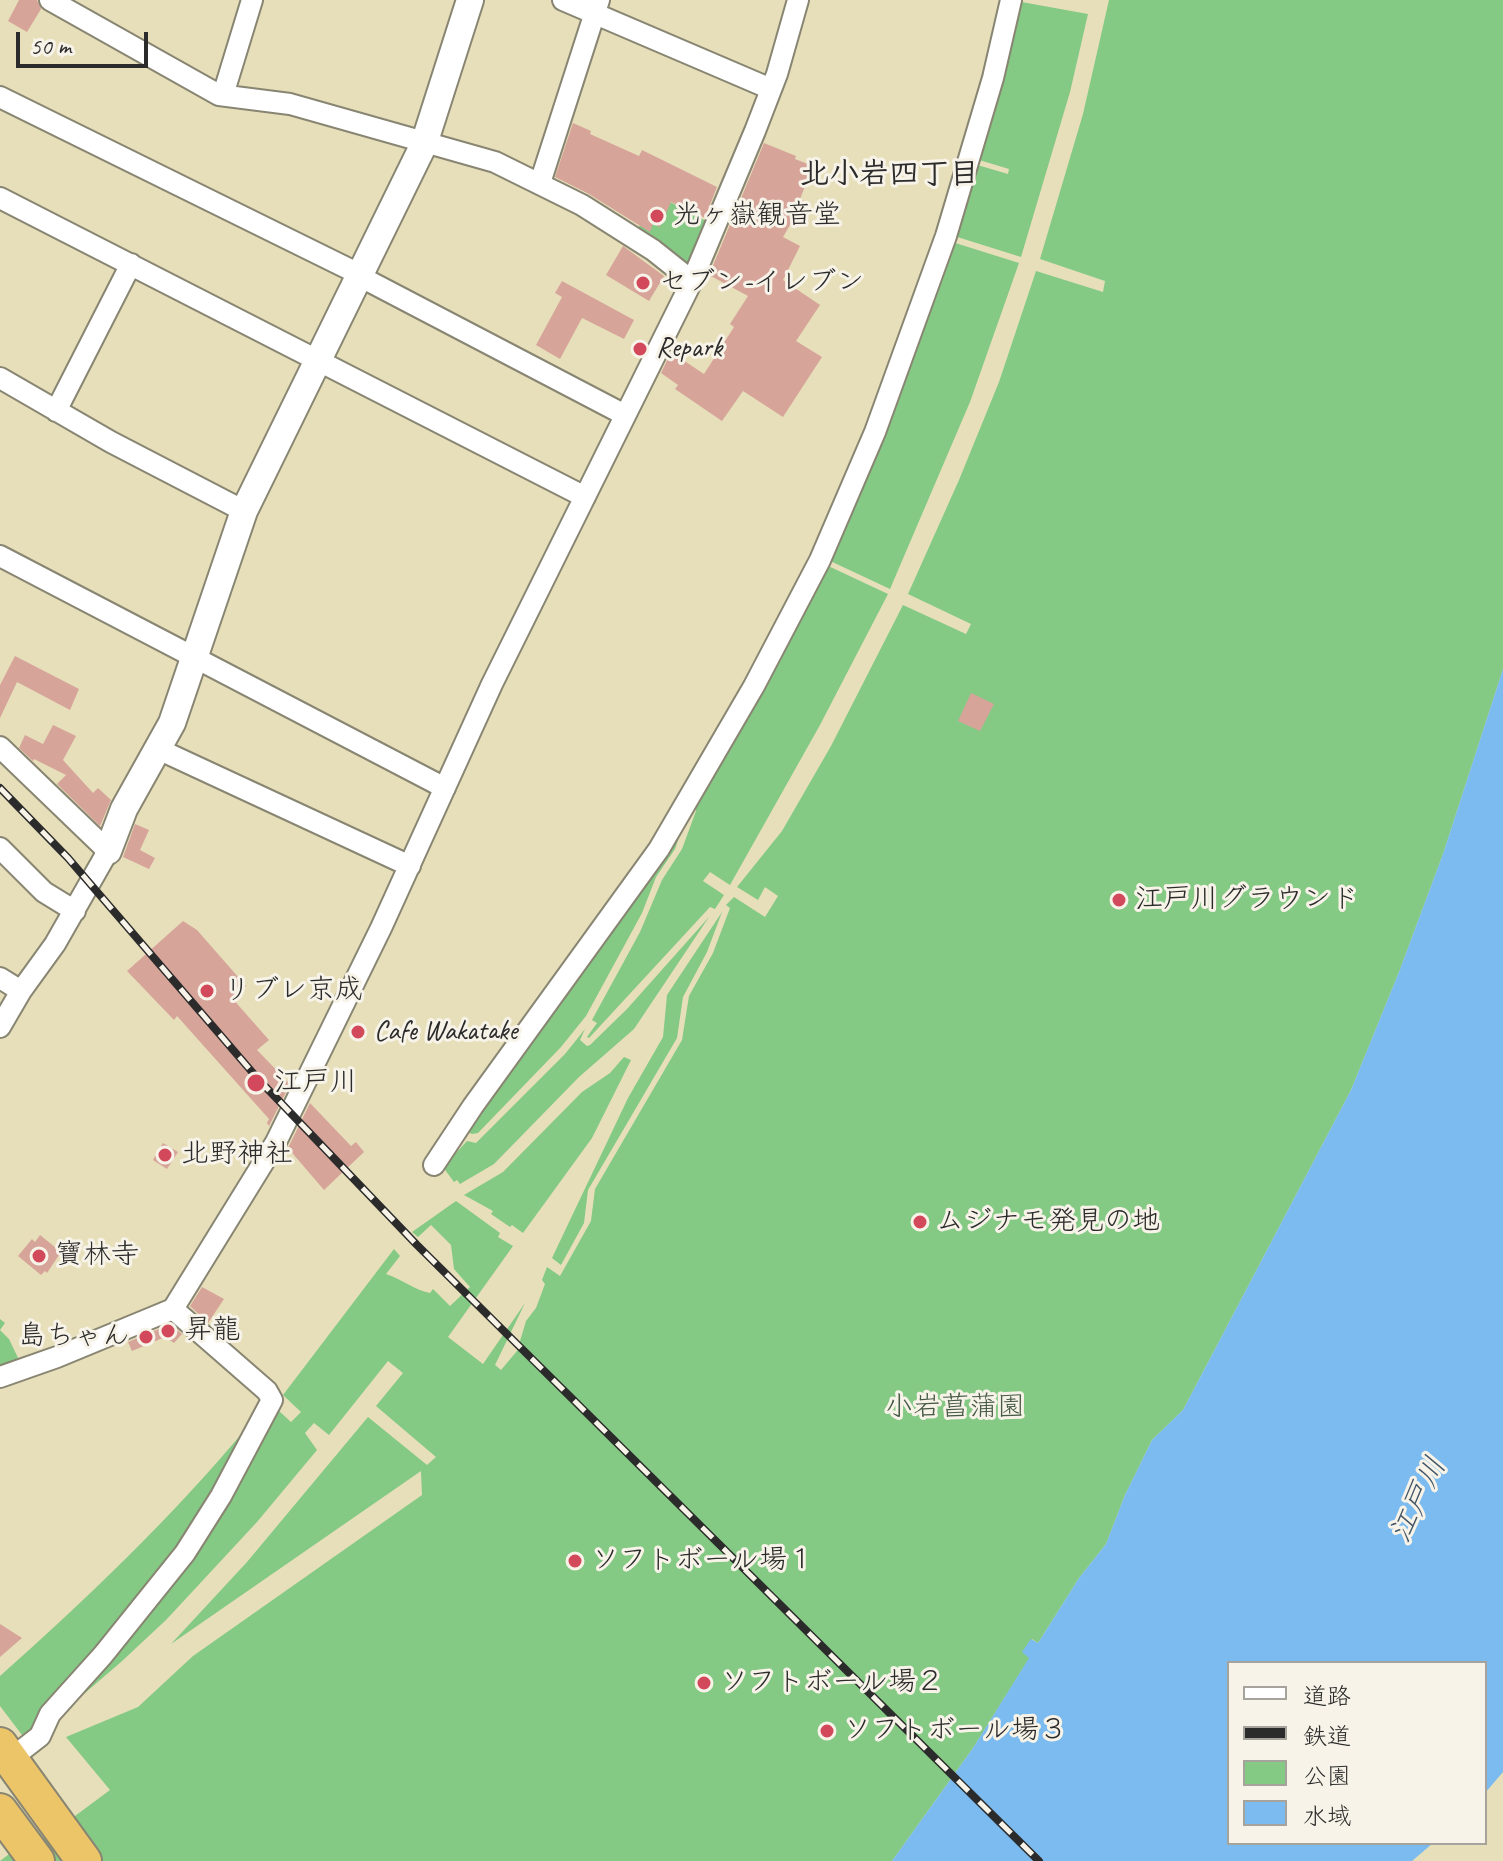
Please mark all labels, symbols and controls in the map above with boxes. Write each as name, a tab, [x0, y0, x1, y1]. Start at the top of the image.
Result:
scale bar	[20, 16, 152, 66]
text: 50 m	[30, 31, 71, 61]
district label: 北小岩四丁目	[799, 157, 979, 193]
place label: 光ヶ嶽観音堂	[673, 199, 841, 233]
marker: 光ヶ嶽観音堂	[648, 207, 666, 225]
place label: セブン-イレブン	[659, 266, 864, 300]
marker: セブン-イレブン	[634, 274, 652, 292]
place label: Repark	[656, 332, 722, 366]
marker: Repark	[631, 340, 649, 358]
place label: 江戸川グラウンド	[1135, 883, 1359, 917]
marker: 江戸川グラウンド	[1110, 891, 1128, 909]
place label: リブレ京成	[223, 974, 363, 1008]
marker: リブレ京成	[198, 982, 216, 1000]
place label: Cafe Wakatake	[374, 1015, 517, 1049]
marker: Cafe Wakatake	[349, 1023, 367, 1041]
place label: 江戸川	[274, 1066, 358, 1100]
marker: 江戸川	[245, 1072, 267, 1094]
place label: 北野神社	[181, 1138, 293, 1172]
marker: 北野神社	[156, 1146, 174, 1164]
place label: ムジナモ発見の地	[936, 1205, 1160, 1239]
marker: ムジナモ発見の地	[911, 1213, 929, 1231]
place label: 寶林寺	[55, 1239, 139, 1273]
marker: 寶林寺	[30, 1247, 48, 1265]
place label: 昇龍	[184, 1314, 240, 1348]
place label: 島ちゃん	[18, 1320, 130, 1354]
marker: 昇龍	[159, 1322, 177, 1340]
marker: 島ちゃん	[137, 1328, 155, 1346]
park label: 小岩菖蒲園	[885, 1391, 1025, 1425]
water label: 江戸川	[1383, 1452, 1455, 1548]
place label: ソフトボール場１	[591, 1544, 815, 1578]
marker: ソフトボール場１	[566, 1552, 584, 1570]
legend	[1227, 1661, 1487, 1845]
place label: ソフトボール場２	[720, 1666, 944, 1700]
marker: ソフトボール場２	[695, 1674, 713, 1692]
text: 道路	[1303, 1681, 1351, 1711]
place label: ソフトボール場３	[843, 1714, 1067, 1748]
text: 鉄道	[1303, 1721, 1351, 1751]
marker: ソフトボール場３	[818, 1722, 836, 1740]
text: 公園	[1303, 1761, 1351, 1791]
text: 水域	[1303, 1801, 1351, 1831]

